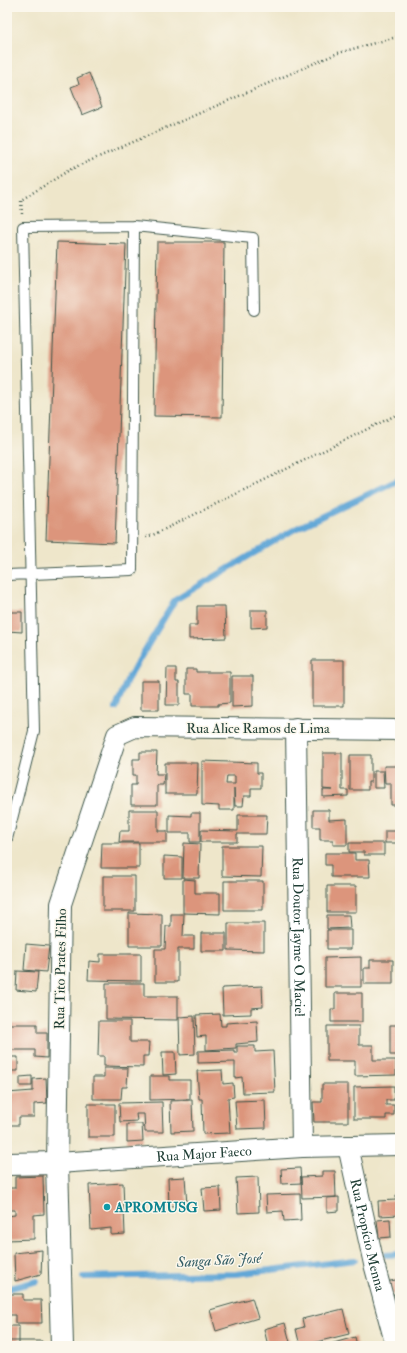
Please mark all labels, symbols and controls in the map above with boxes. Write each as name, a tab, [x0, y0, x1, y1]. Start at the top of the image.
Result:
street label: Rua Alice Ramos de Lima	[186, 720, 330, 737]
street label: Rua Doutor Jayme O Maciel	[289, 857, 308, 1017]
street label: Rua Tito Prates Filho	[51, 908, 70, 1030]
street label: Rua Major Faeco	[156, 1142, 252, 1166]
street label: Rua Propício Menna	[346, 1177, 389, 1293]
place label: APROMUSG	[114, 1199, 198, 1216]
marker: APROMUSG	[102, 1202, 112, 1212]
water label: Sanga São José	[175, 1249, 265, 1272]

